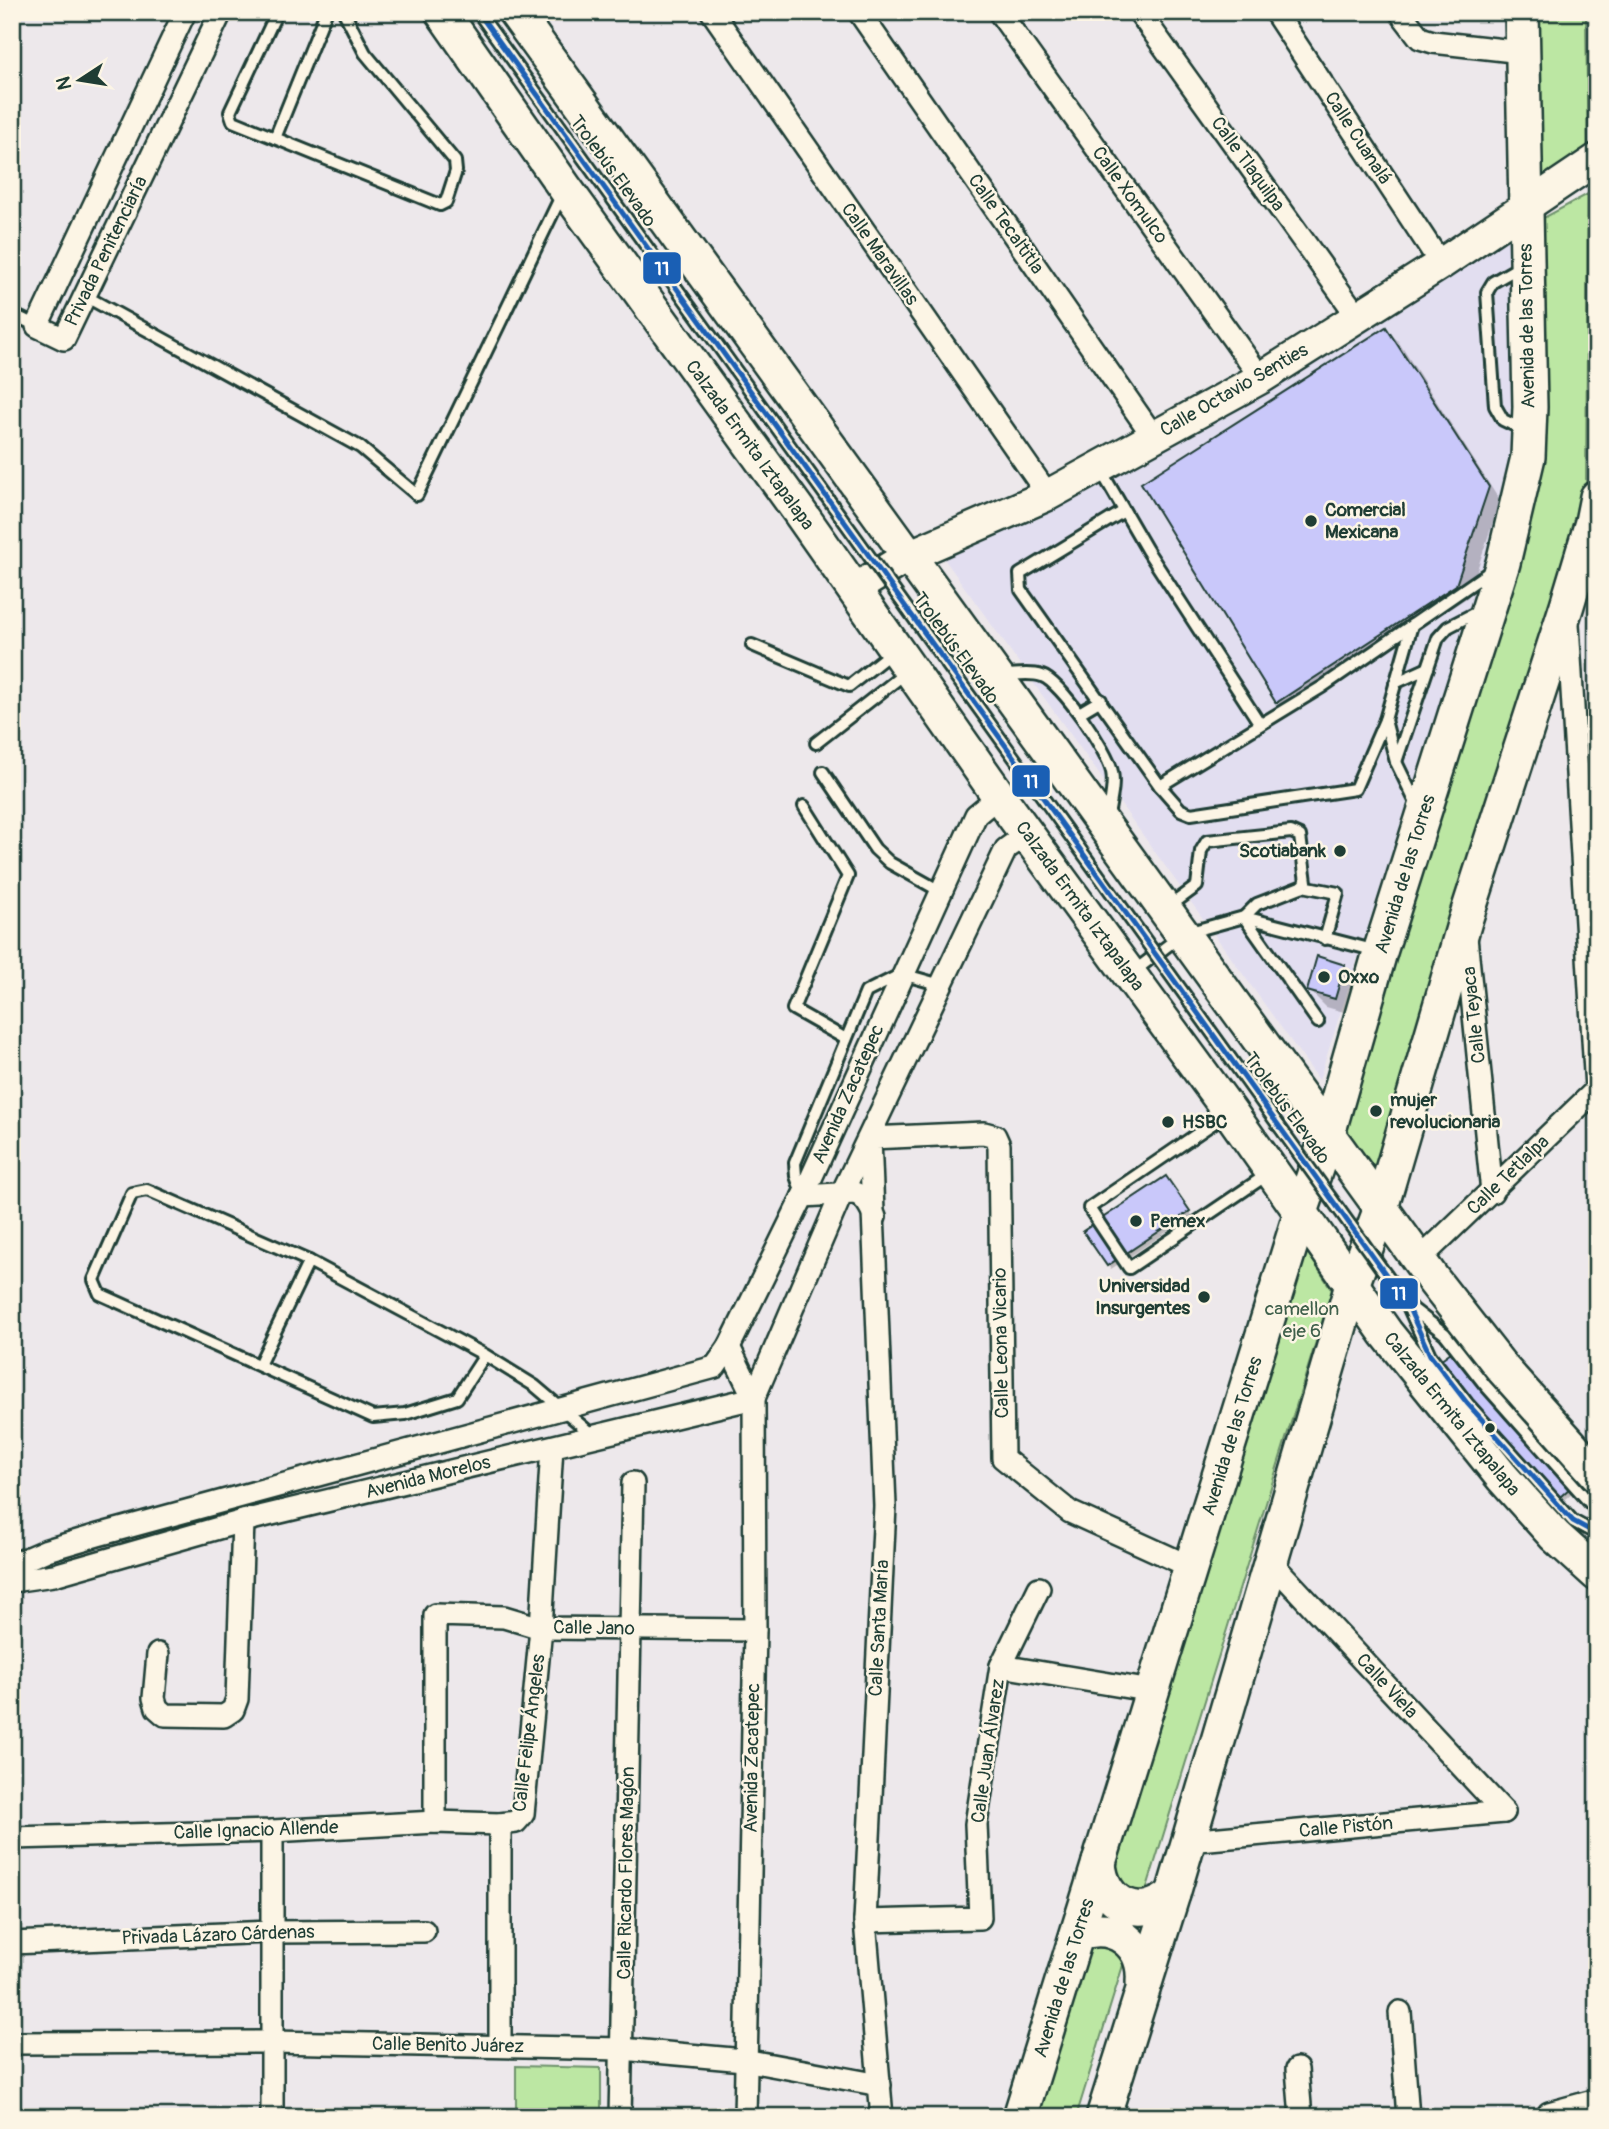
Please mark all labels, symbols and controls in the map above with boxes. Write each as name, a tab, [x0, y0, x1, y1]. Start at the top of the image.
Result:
north arrow	[46, 46, 116, 116]
text: N	[51, 74, 77, 92]
street label: Calle Cuanalá	[1319, 87, 1397, 189]
street label: Trolebús Elevado	[564, 110, 662, 232]
street label: Calle Tlaquilpa	[1206, 112, 1290, 216]
street label: Calle Xomulco	[1087, 142, 1173, 248]
street label: Calle Tecaltitla	[963, 169, 1049, 279]
street label: Privada Penitenciaría	[59, 172, 153, 330]
street label: Calle Maravillas	[836, 198, 924, 310]
street label: Avenida de las Torres	[1514, 243, 1540, 409]
line badge: 11	[642, 251, 682, 285]
text: 11	[655, 257, 669, 281]
street label: Calle Octavio Senties	[1156, 338, 1313, 442]
street label: Calzada Ermita Iztapalapa	[680, 355, 820, 535]
place label: Comercial Mexicana	[1325, 498, 1406, 544]
marker: Comercial Mexicana	[1303, 513, 1319, 529]
street label: Trolebús Elevado	[907, 587, 1005, 709]
line badge: 11	[1011, 764, 1051, 798]
text: 11	[1024, 770, 1038, 794]
street label: Avenida de las Torres	[1369, 791, 1441, 956]
street label: Calzada Ermita Iztapalapa	[1010, 816, 1150, 996]
place label: Scotiabank	[1239, 839, 1327, 863]
marker: Scotiabank	[1332, 843, 1348, 859]
place label: Oxxo	[1338, 965, 1380, 989]
street label: Calle Teyaca	[1457, 965, 1491, 1065]
marker: Oxxo	[1316, 969, 1332, 985]
street label: Avenida Zacatepec	[807, 1020, 890, 1167]
street label: Trolebús Elevado	[1238, 1047, 1336, 1169]
place label: mujer revolucionaria	[1390, 1088, 1500, 1134]
marker: mujer revolucionaria	[1368, 1103, 1384, 1119]
place label: HSBC	[1182, 1110, 1228, 1134]
marker: HSBC	[1160, 1114, 1176, 1130]
street label: Calle Tetlalpa	[1462, 1130, 1554, 1220]
place label: Pemex	[1150, 1209, 1205, 1233]
marker: Pemex	[1128, 1213, 1144, 1229]
street label: Calle Leona Vicario	[988, 1268, 1014, 1418]
place label: Universidad Insurgentes	[1095, 1274, 1191, 1320]
line badge: 11	[1379, 1277, 1419, 1310]
text: 11	[1392, 1282, 1406, 1306]
marker: Universidad Insurgentes	[1196, 1289, 1212, 1305]
park label: camellon eje 6	[1265, 1297, 1339, 1343]
street label: Calzada Ermita Iztapalapa	[1378, 1327, 1526, 1501]
street label: Avenida de las Torres	[1196, 1353, 1268, 1518]
unlabelled marker	[1483, 1421, 1497, 1435]
street label: Avenida Morelos	[363, 1450, 493, 1504]
street label: Calle Santa María	[863, 1559, 895, 1697]
street label: Calle Jano	[553, 1615, 635, 1641]
street label: Calle Viela	[1351, 1648, 1423, 1724]
street label: Calle Felipe Ángeles	[507, 1652, 551, 1813]
street label: Calle Juan Álvarez	[966, 1677, 1010, 1825]
street label: Avenida Zacatepec	[739, 1683, 765, 1833]
street label: Calle Ricardo Flores Magón	[612, 1766, 640, 1980]
street label: Calle Pistón	[1298, 1811, 1394, 1843]
street label: Calle Ignacio Allende	[173, 1815, 339, 1845]
street label: Avenida de las Torres	[1028, 1895, 1100, 2060]
street label: Privada Lázaro Cárdenas	[121, 1920, 315, 1950]
street label: Calle Benito Juárez	[372, 2032, 524, 2058]

